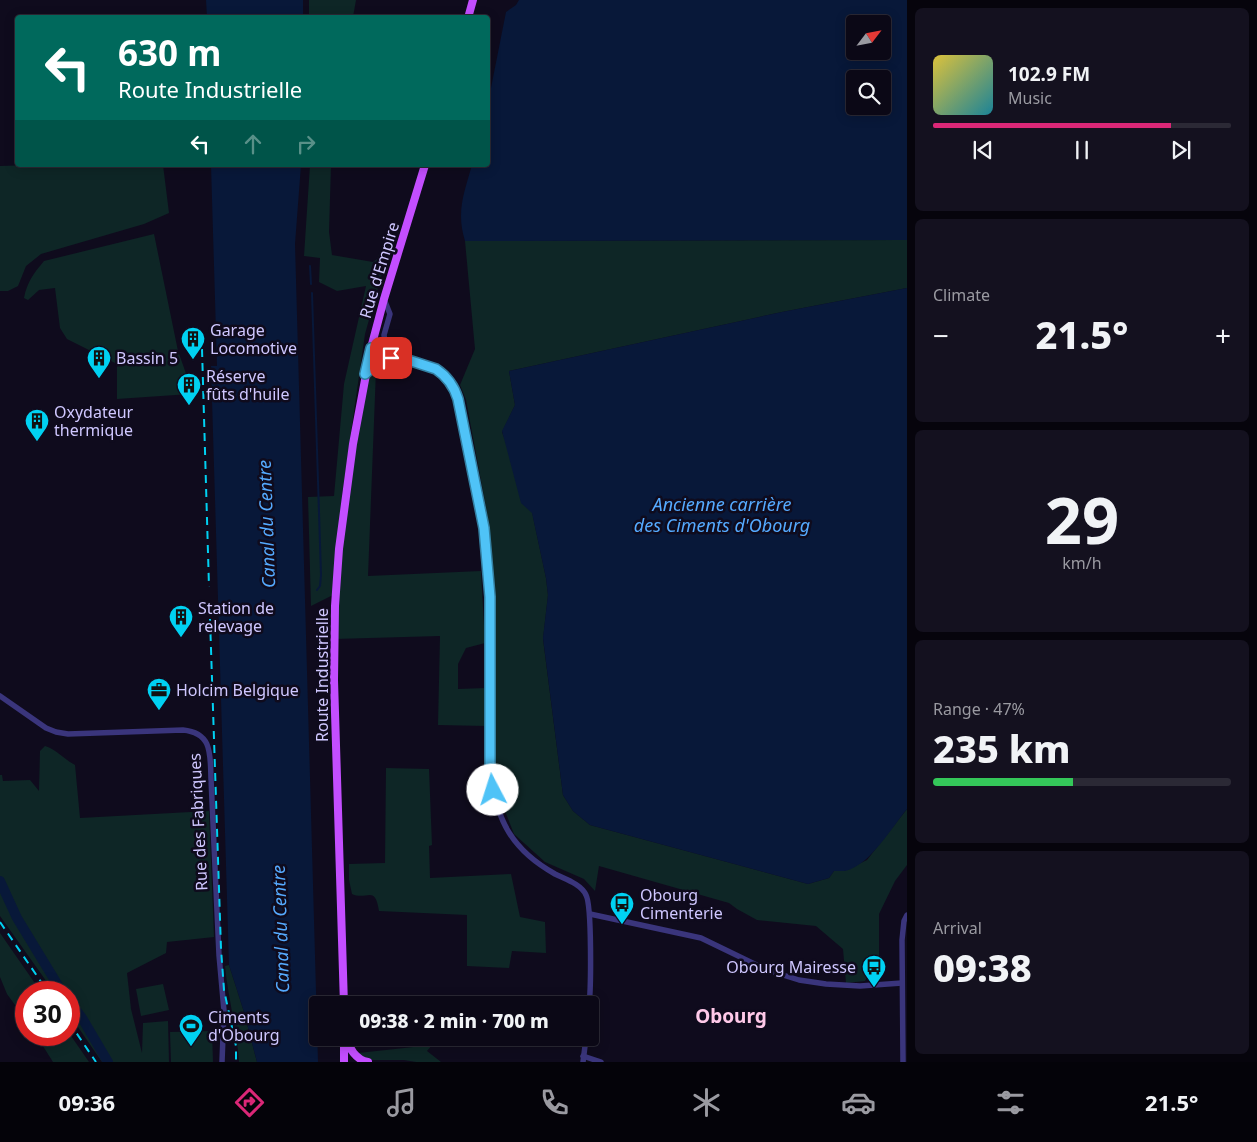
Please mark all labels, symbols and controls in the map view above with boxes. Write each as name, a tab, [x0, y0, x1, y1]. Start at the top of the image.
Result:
north arrow	[846, 15, 891, 60]
map controls	[846, 15, 891, 115]
text: 630 m	[118, 29, 221, 76]
icon: left	[35, 35, 100, 100]
text: 102.9 FM	[1008, 61, 1090, 87]
button: search	[846, 70, 891, 115]
text: Route Industrielle	[118, 74, 302, 104]
text: Music	[1008, 87, 1052, 109]
icon: left	[186, 130, 214, 158]
icon: ahead	[239, 130, 267, 158]
icon: right	[292, 130, 320, 158]
icon: previous	[969, 136, 997, 164]
icon: pause	[1068, 136, 1096, 164]
icon: next	[1167, 136, 1195, 164]
street label: Rue d'Empire	[354, 219, 404, 321]
text: Climate	[933, 284, 990, 306]
text: 21.5°	[1036, 308, 1128, 360]
text: −	[933, 316, 949, 354]
text: +	[1215, 316, 1231, 354]
place label: Garage Locomotive	[210, 319, 297, 359]
building icon: Garage Locomotive	[180, 326, 206, 360]
pin	[370, 337, 412, 379]
icon: arrive	[377, 344, 405, 372]
building icon: Bassin 5	[86, 345, 112, 379]
place label: Bassin 5	[116, 347, 178, 369]
place label: Réserve fûts d'huile	[206, 365, 290, 405]
building icon: Réserve fûts d'huile	[176, 372, 202, 406]
place label: Oxydateur thermique	[54, 401, 134, 441]
building icon: Oxydateur thermique	[24, 408, 50, 442]
water label: Canal du Centre	[252, 460, 280, 588]
text: 29	[1045, 475, 1119, 563]
water label: Ancienne carrière des Ciments d'Obourg	[634, 492, 810, 537]
text: km/h	[1062, 552, 1102, 574]
place label: Station de relevage	[198, 597, 274, 637]
building icon: Station de relevage	[168, 604, 194, 638]
street label: Route Industrielle	[311, 608, 333, 742]
office icon: Holcim Belgique	[146, 677, 172, 711]
place label: Holcim Belgique	[176, 679, 299, 701]
text: Range · 47%	[933, 698, 1025, 720]
text: 235 km	[933, 722, 1071, 774]
street label: Rue des Fabriques	[183, 753, 213, 891]
position arrow	[466, 763, 518, 815]
water label: Canal du Centre	[266, 865, 294, 993]
place label: Obourg Cimenterie	[640, 884, 723, 924]
bus stop icon: Obourg Cimenterie	[609, 891, 635, 925]
text: Arrival	[933, 917, 982, 939]
text: 09:38	[933, 941, 1032, 993]
bus stop icon: Obourg Mairesse	[861, 954, 887, 988]
place label: Obourg Mairesse	[726, 956, 856, 978]
speed limit sign: 30	[15, 981, 80, 1046]
district label: Obourg	[695, 1003, 767, 1029]
place label: Ciments d'Obourg	[208, 1006, 280, 1046]
text: 09:38 · 2 min · 700 m	[359, 1008, 549, 1034]
sports icon: Ciments d'Obourg	[178, 1013, 204, 1047]
icon: directions	[232, 1085, 267, 1120]
icon: music	[384, 1085, 419, 1120]
icon: phone	[537, 1085, 572, 1120]
icon: climate	[689, 1085, 724, 1120]
icon: car	[841, 1085, 876, 1120]
icon: filters	[993, 1085, 1028, 1120]
text: 09:36	[59, 1087, 115, 1117]
text: 21.5°	[1145, 1087, 1198, 1117]

